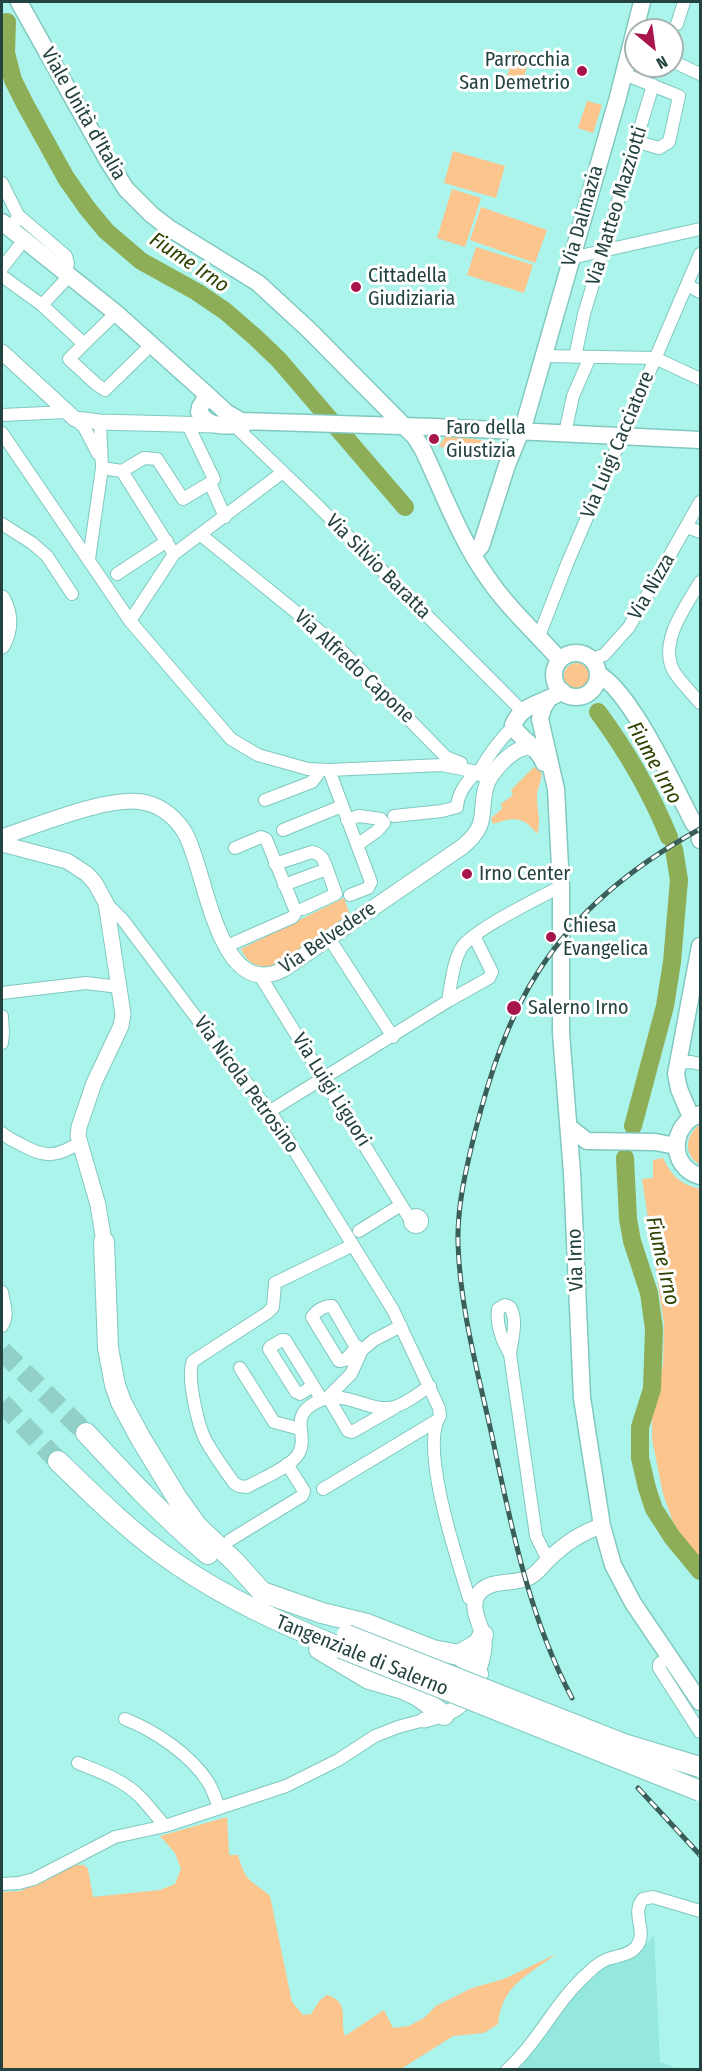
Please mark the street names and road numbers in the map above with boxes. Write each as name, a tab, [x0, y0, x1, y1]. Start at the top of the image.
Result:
street label: Viale Unità d'Italia	[35, 44, 131, 184]
street label: Via Matteo Mazziotti	[581, 124, 653, 288]
street label: Via Dalmazia	[557, 163, 609, 269]
street label: Via Luigi Cacciatore	[576, 368, 660, 522]
street label: Via Silvio Baratta	[321, 510, 435, 624]
street label: Via Nizza	[624, 550, 680, 624]
street label: Via Alfredo Capone	[289, 605, 419, 729]
street label: Via Belvedere	[275, 897, 381, 979]
street label: Via Nicola Petrosino	[188, 1012, 304, 1158]
street label: Via Luigi Liguori	[287, 1029, 375, 1151]
street label: Via Irno	[563, 1228, 589, 1292]
street label: Tangenziale di Salerno	[272, 1611, 452, 1701]

